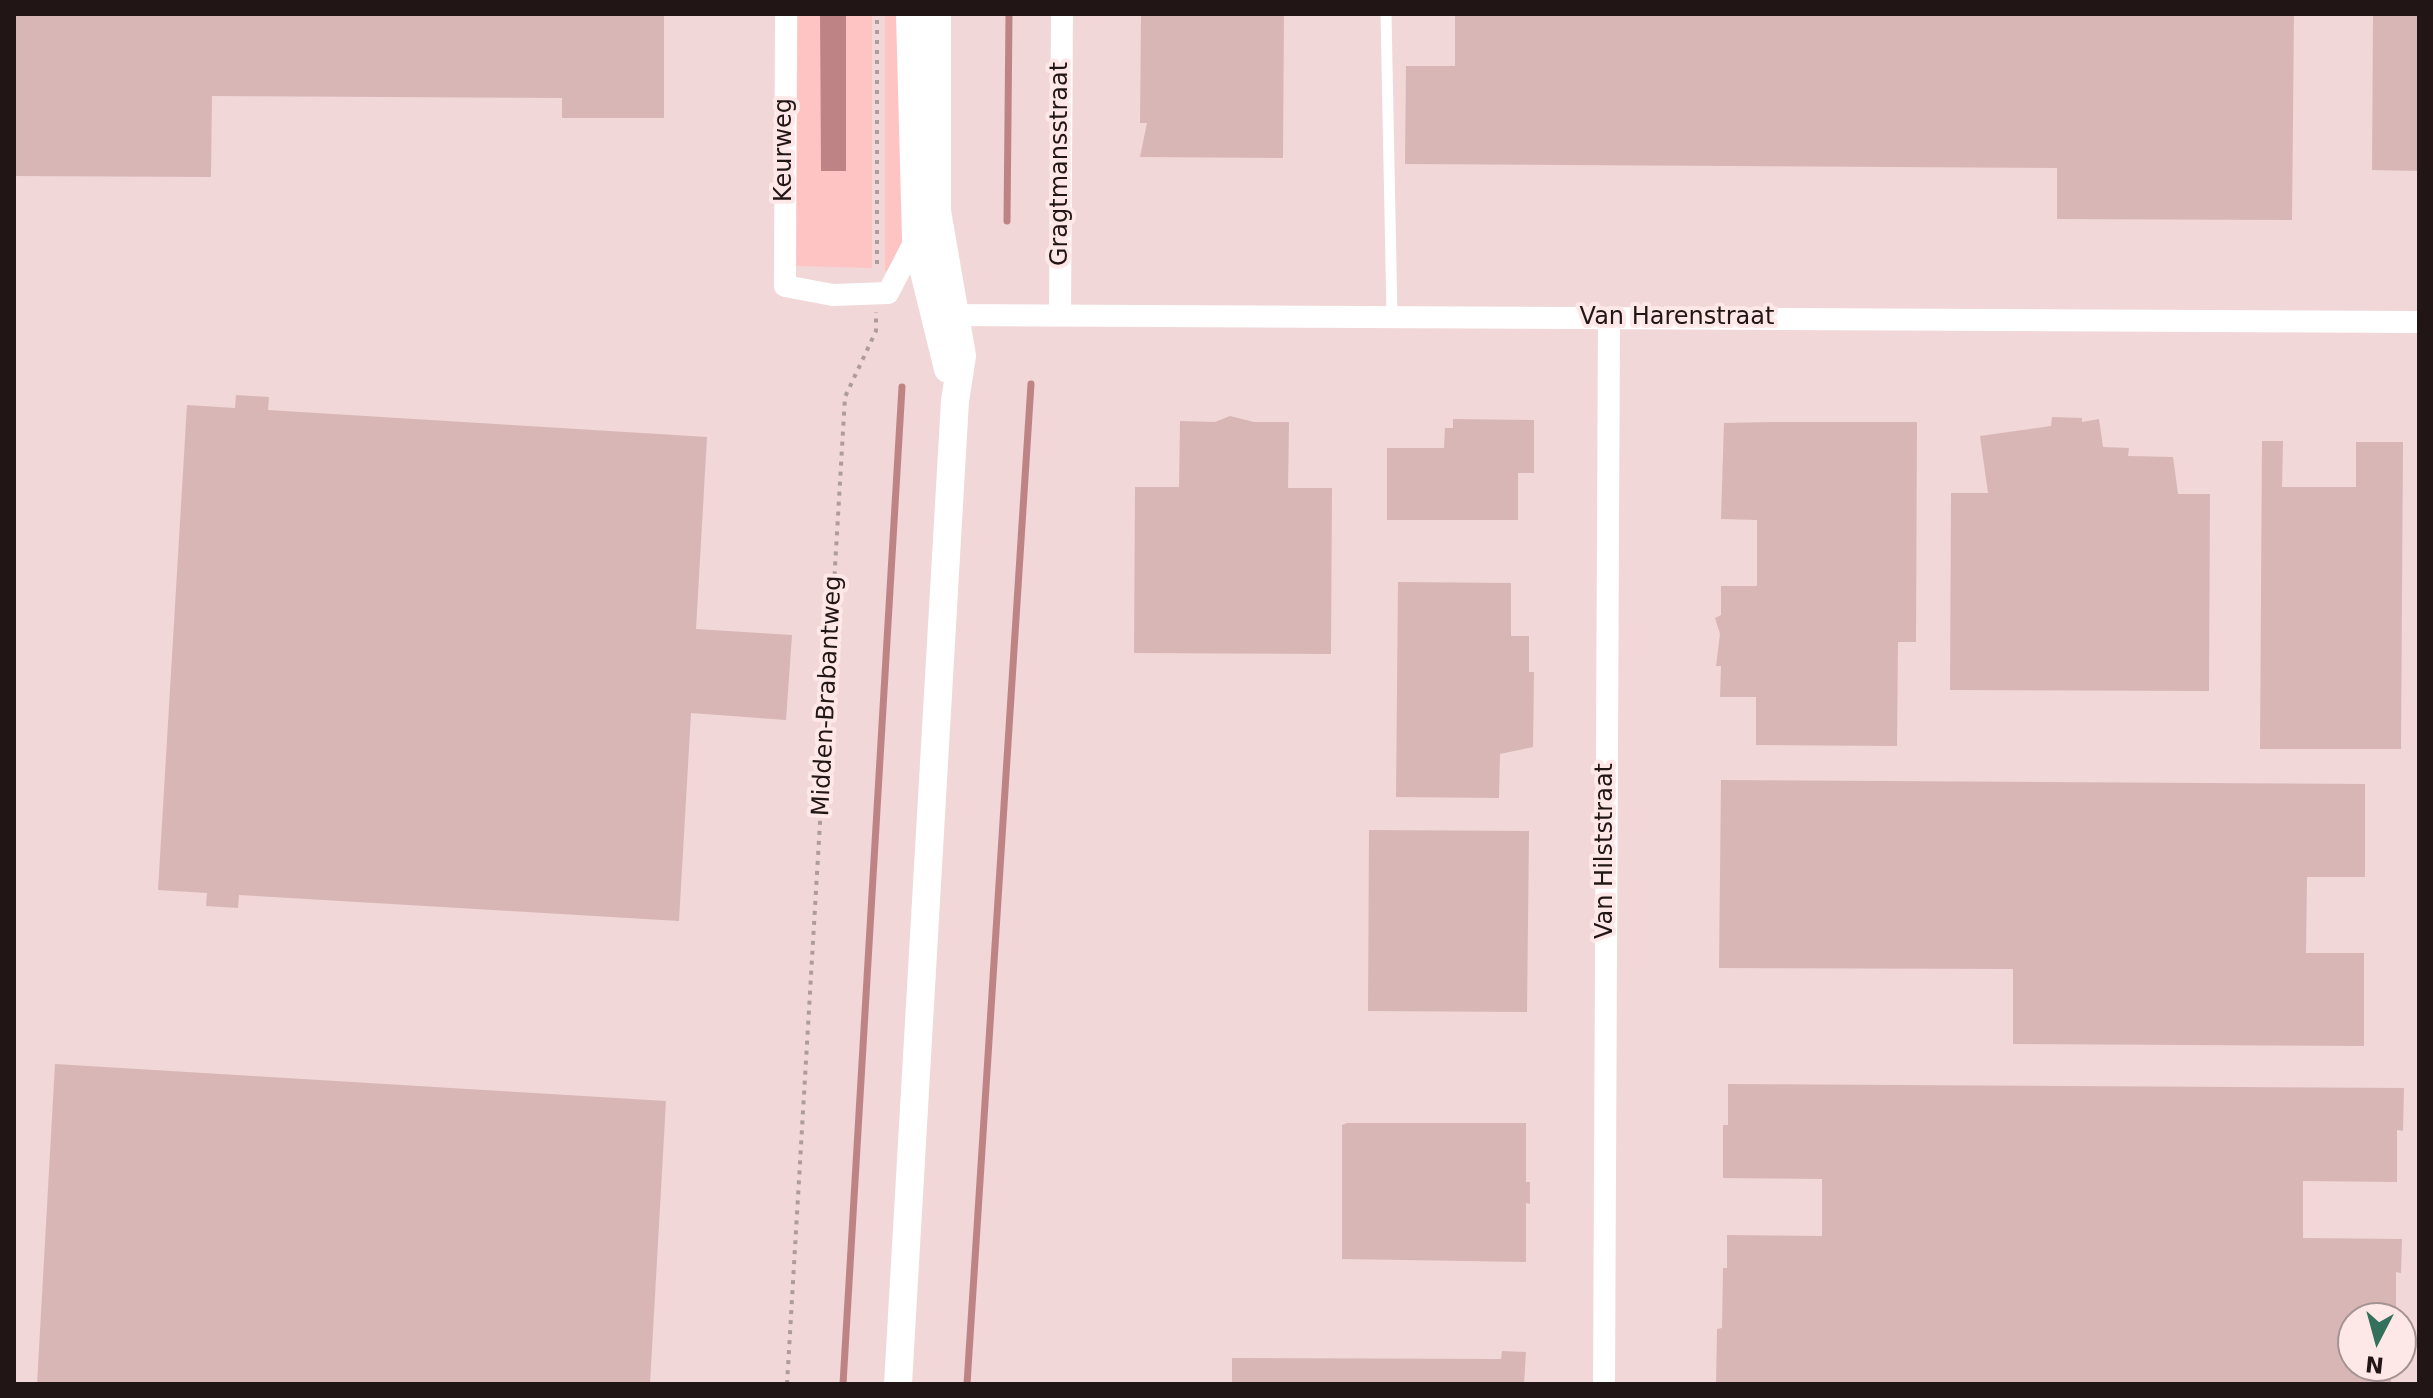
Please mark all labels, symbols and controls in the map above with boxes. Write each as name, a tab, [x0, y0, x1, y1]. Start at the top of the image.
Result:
street label: Gragtmansstraat	[1047, 62, 1075, 266]
street label: Keurweg	[771, 98, 799, 202]
street label: Van Harenstraat	[1580, 304, 1774, 332]
street label: Midden-Brabantweg	[807, 575, 849, 817]
street label: Van Hilststraat	[1592, 763, 1620, 939]
north arrow	[2337, 1302, 2417, 1382]
text: N	[2364, 1351, 2385, 1378]

